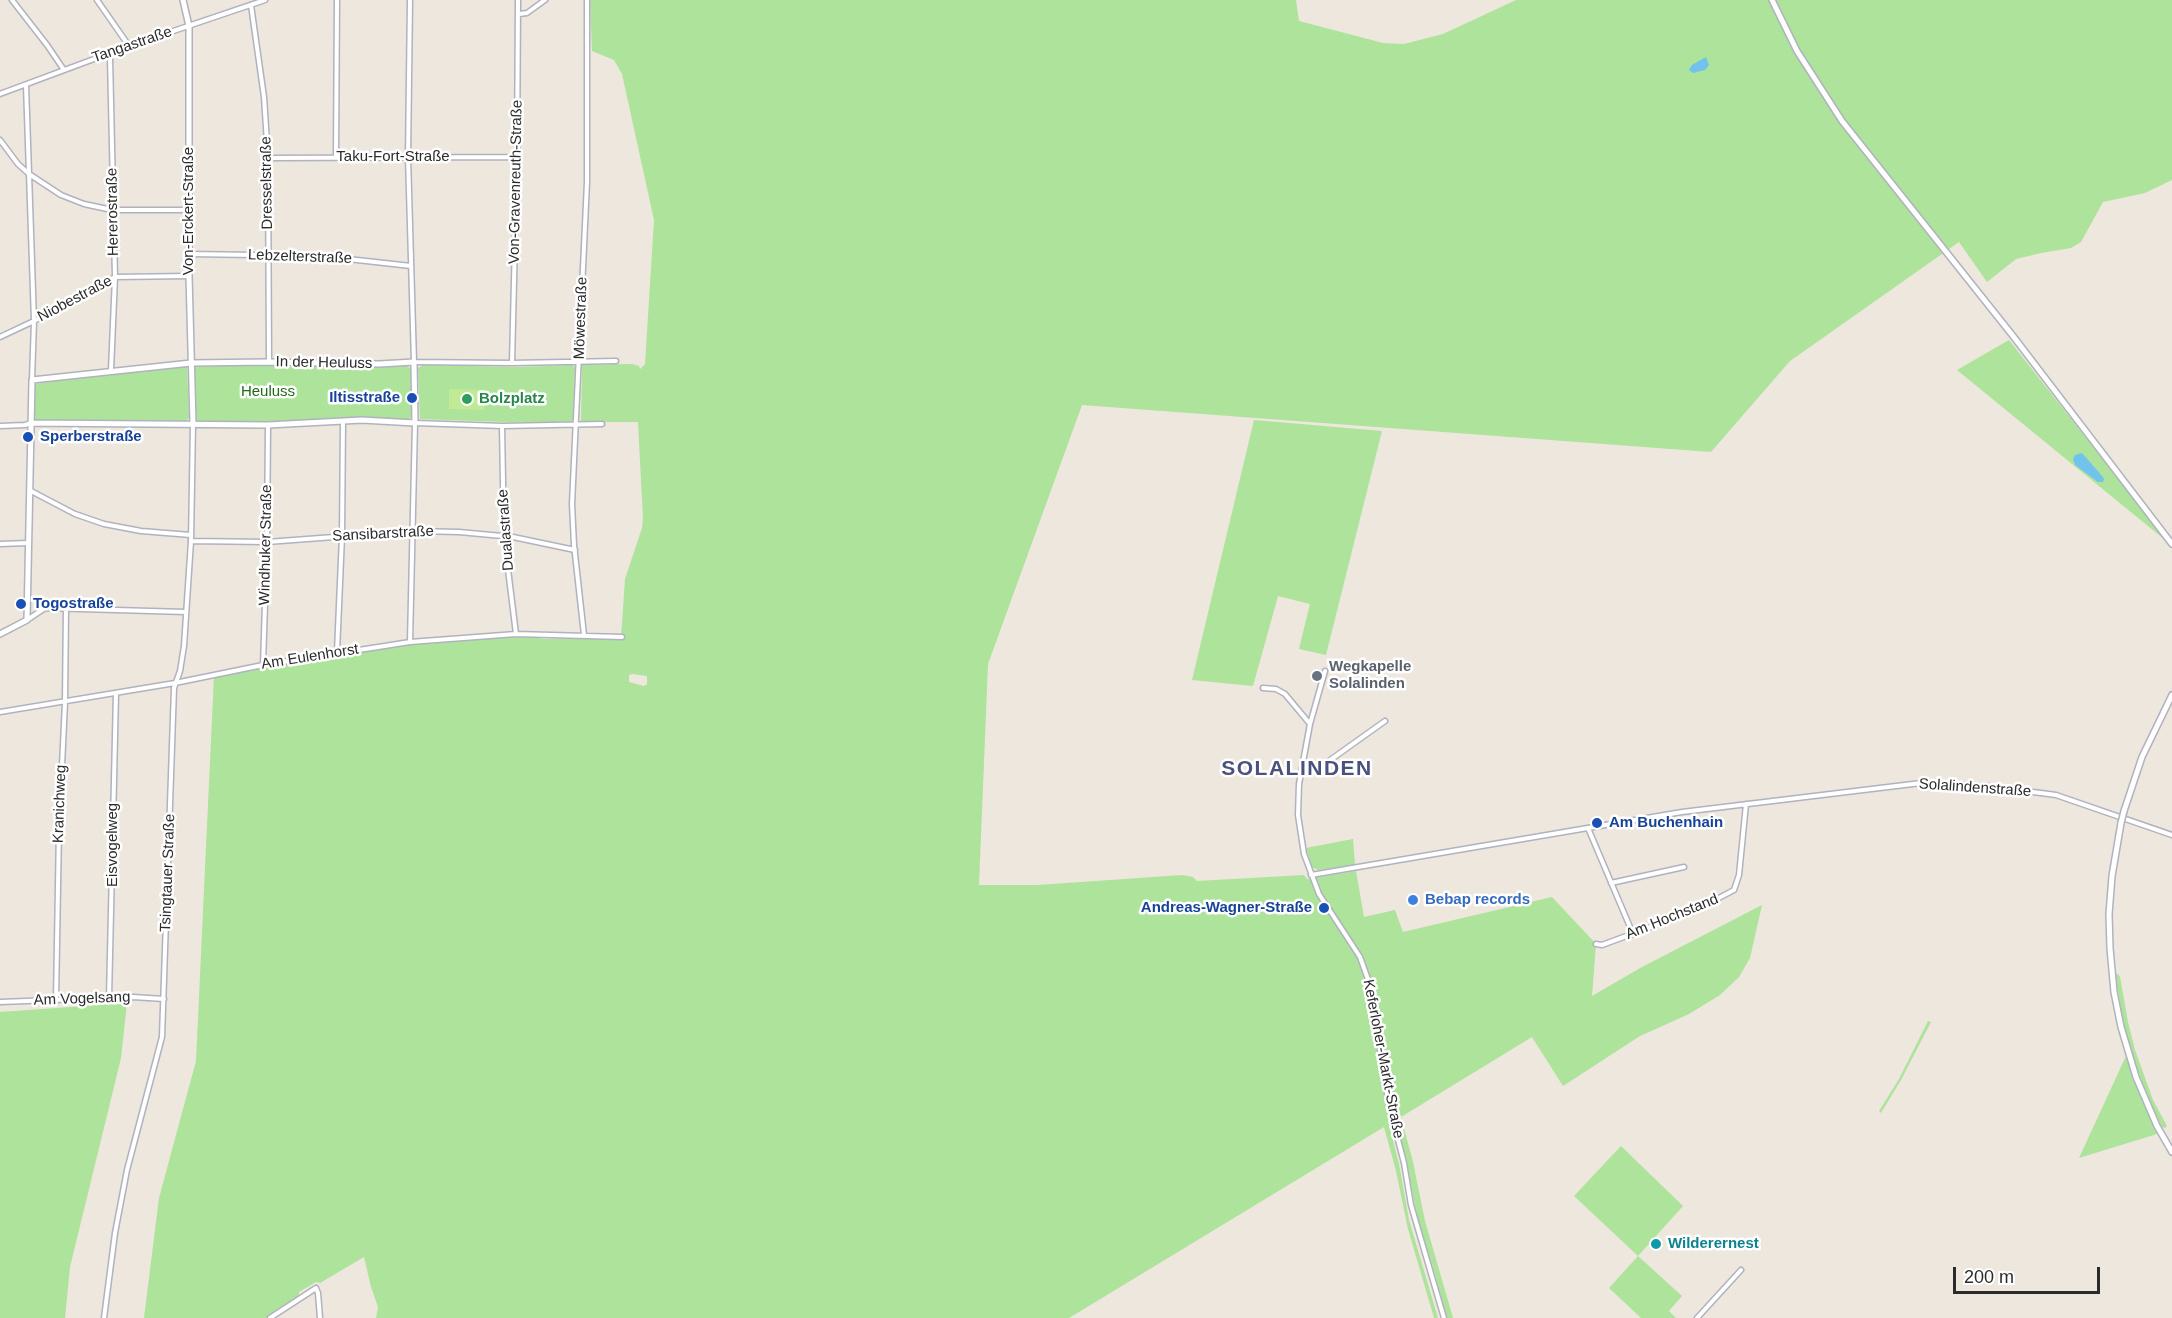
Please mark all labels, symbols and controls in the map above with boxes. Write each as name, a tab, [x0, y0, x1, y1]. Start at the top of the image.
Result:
street label: Tangastraße	[90, 23, 174, 67]
street label: Von-Gravenreuth-Straße	[506, 100, 526, 264]
street label: Dresselstraße	[257, 136, 277, 230]
street label: Von-Erckert-Straße	[180, 147, 198, 275]
street label: Taku-Fort-Straße	[336, 148, 450, 166]
street label: Hererostraße	[103, 168, 123, 256]
street label: Lebzelterstraße	[248, 246, 352, 268]
street label: Niobestraße	[35, 272, 115, 326]
street label: Möwestraße	[571, 276, 591, 360]
street label: In der Heuluss	[275, 353, 373, 373]
park label: Heuluss	[241, 383, 295, 401]
place label: Iltisstraße	[329, 389, 400, 407]
place label: Bolzplatz	[479, 390, 545, 408]
marker: Iltisstraße	[405, 391, 419, 405]
marker: Bolzplatz	[460, 392, 474, 406]
place label: Sperberstraße	[40, 428, 142, 446]
marker: Sperberstraße	[21, 430, 35, 444]
street label: Windhuker Straße	[256, 484, 276, 606]
street label: Dualastraße	[494, 489, 518, 571]
street label: Sansibarstraße	[332, 522, 434, 546]
place label: Togostraße	[33, 595, 114, 613]
marker: Togostraße	[14, 597, 28, 611]
street label: Am Eulenhorst	[260, 640, 360, 674]
place label: Wegkapelle Solalinden	[1329, 658, 1411, 693]
marker: Wegkapelle Solalinden	[1310, 669, 1324, 683]
district label: SOLALINDEN	[1221, 756, 1373, 782]
street label: Kranichweg	[50, 765, 70, 843]
street label: Solalindenstraße	[1918, 775, 2032, 801]
street label: Eisvogelweg	[104, 803, 122, 887]
street label: Tsingtauer Straße	[157, 814, 179, 932]
place label: Am Buchenhain	[1609, 814, 1723, 832]
marker: Am Buchenhain	[1590, 816, 1604, 830]
street label: Am Hochstand	[1623, 890, 1721, 944]
place label: Bebap records	[1425, 891, 1530, 909]
marker: Bebap records	[1406, 893, 1420, 907]
place label: Andreas-Wagner-Straße	[1141, 899, 1312, 917]
marker: Andreas-Wagner-Straße	[1317, 901, 1331, 915]
street label: Keferloher-Markt-Straße	[1359, 978, 1407, 1140]
street label: Am Vogelsang	[33, 988, 131, 1010]
place label: Wilderernest	[1668, 1235, 1759, 1253]
marker: Wilderernest	[1649, 1237, 1663, 1251]
scale bar	[1956, 1255, 2103, 1293]
text: 200 m	[1964, 1267, 2014, 1287]

